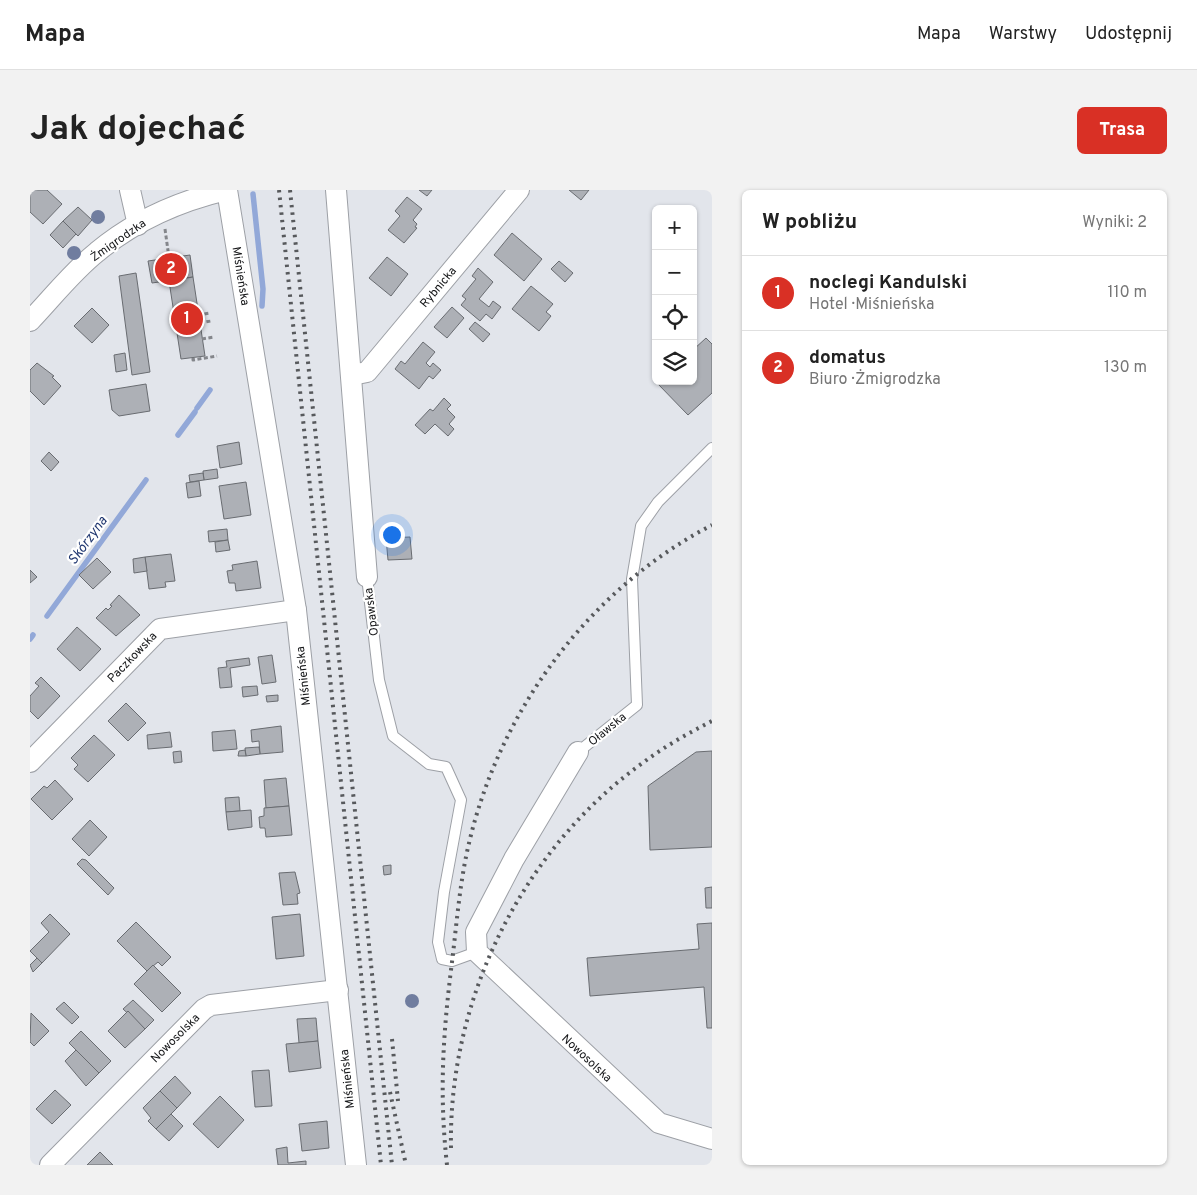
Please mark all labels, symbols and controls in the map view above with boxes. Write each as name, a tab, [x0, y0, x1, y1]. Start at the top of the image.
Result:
text: Mapa	[25, 20, 85, 50]
text: Mapa	[917, 23, 961, 46]
text: Warstwy	[989, 23, 1057, 46]
text: Udostępnij	[1085, 23, 1172, 46]
button: Trasa	[1077, 107, 1167, 154]
text: Jak dojechać	[30, 108, 246, 152]
map controls	[652, 205, 697, 385]
button: +	[652, 205, 697, 250]
text: W pobliżu	[762, 209, 857, 236]
text: Wyniki: 2	[1082, 213, 1147, 233]
street label: Żmigrodzka	[88, 216, 149, 266]
street label: Miśnieńska	[227, 246, 253, 307]
pin: 2	[155, 250, 187, 288]
button: −	[652, 250, 697, 295]
street label: Rybnicka	[417, 264, 461, 312]
text: noclegi Kandulski	[809, 271, 967, 295]
text: 1	[775, 283, 781, 303]
text: 110 m	[1107, 283, 1147, 303]
button: locate	[652, 295, 697, 340]
text: Hotel · Miśnieńska	[809, 295, 934, 315]
pin: 1	[171, 300, 203, 338]
button: layers	[652, 340, 697, 385]
text: domatus	[809, 346, 886, 370]
text: 2	[773, 358, 783, 378]
text: 130 m	[1104, 358, 1147, 378]
text: Biuro · Żmigrodzka	[809, 370, 941, 390]
water label: Skórzyna	[65, 513, 112, 569]
your location	[379, 522, 405, 548]
street label: Opawska	[361, 587, 383, 637]
street label: Paczkowska	[104, 629, 161, 687]
street label: Miśnieńska	[293, 645, 315, 706]
street label: Oławska	[585, 710, 630, 750]
street label: Nowosolska	[148, 1011, 204, 1067]
street label: Nowosolska	[558, 1031, 615, 1086]
street label: Miśnieńska	[337, 1048, 359, 1109]

